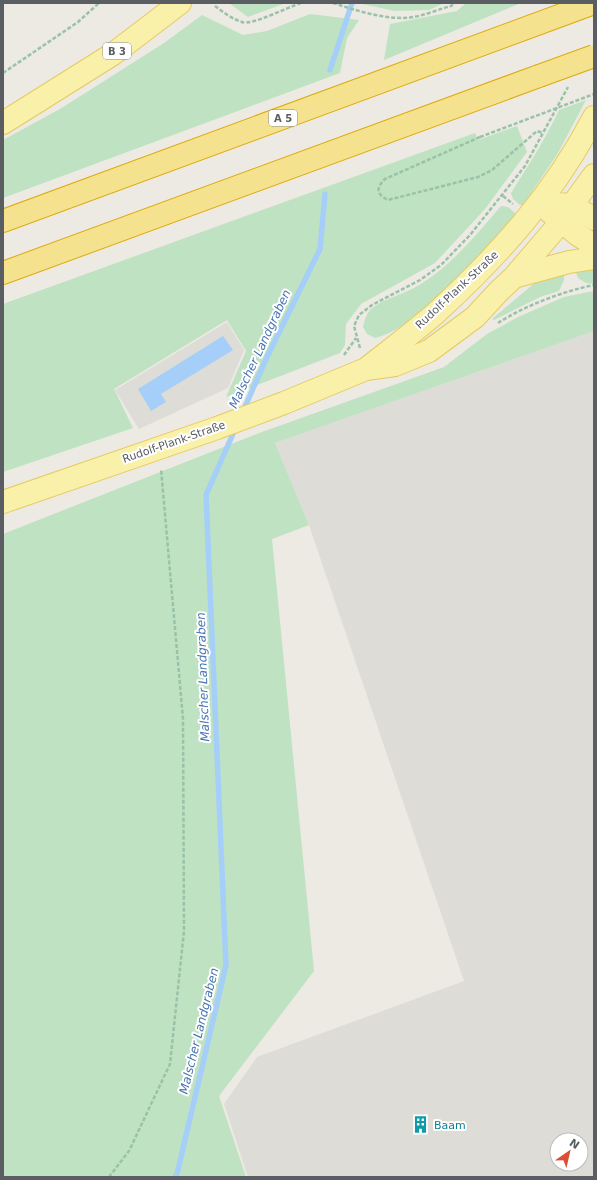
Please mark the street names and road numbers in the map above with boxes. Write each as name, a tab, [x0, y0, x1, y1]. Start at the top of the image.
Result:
road number: B 3	[103, 43, 131, 59]
road number: A 5	[269, 110, 297, 126]
street label: Rudolf-Plank-Straße	[413, 248, 501, 332]
street label: Rudolf-Plank-Straße	[121, 418, 227, 466]

